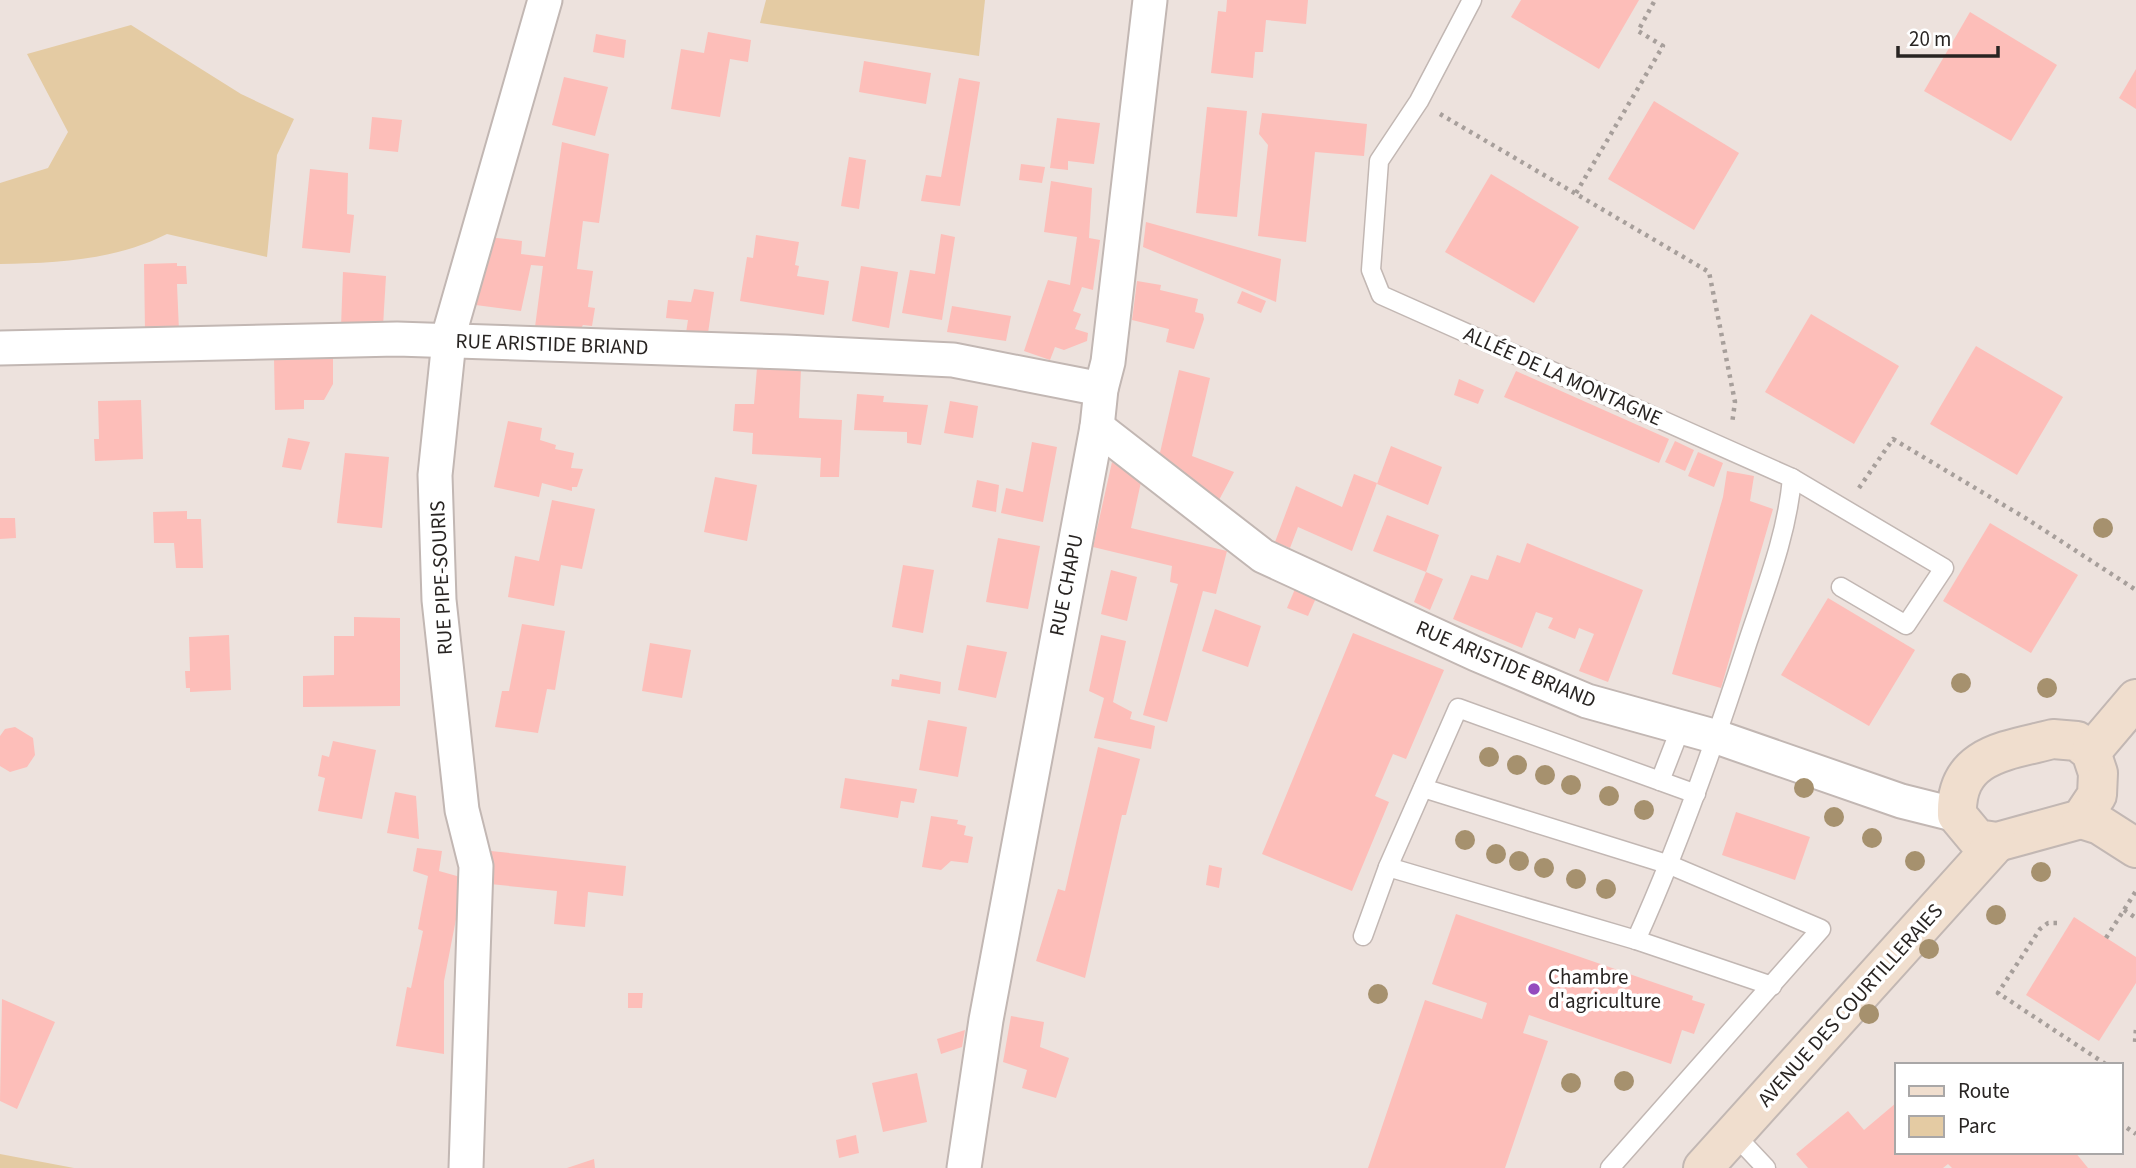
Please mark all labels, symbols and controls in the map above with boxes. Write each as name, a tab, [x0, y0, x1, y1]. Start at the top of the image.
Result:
scale bar	[1898, 14, 1998, 58]
text: 20 m	[1909, 24, 1951, 54]
street label: ALLÉE DE LA MONTAGNE	[1459, 319, 1667, 433]
street label: RUE ARISTIDE BRIAND	[455, 326, 649, 362]
street label: RUE PIPE-SOURIS	[422, 500, 460, 656]
street label: RUE CHAPU	[1041, 531, 1091, 639]
street label: RUE ARISTIDE BRIAND	[1411, 612, 1601, 716]
street label: AVENUE DES COURTILLERAIES	[1750, 897, 1950, 1113]
place label: Chambre d'agriculture	[1548, 962, 1661, 1016]
marker: Chambre d'agriculture	[1526, 981, 1542, 997]
legend	[1895, 1063, 2122, 1154]
text: Route	[1958, 1076, 2010, 1106]
text: Parc	[1958, 1111, 1997, 1141]

